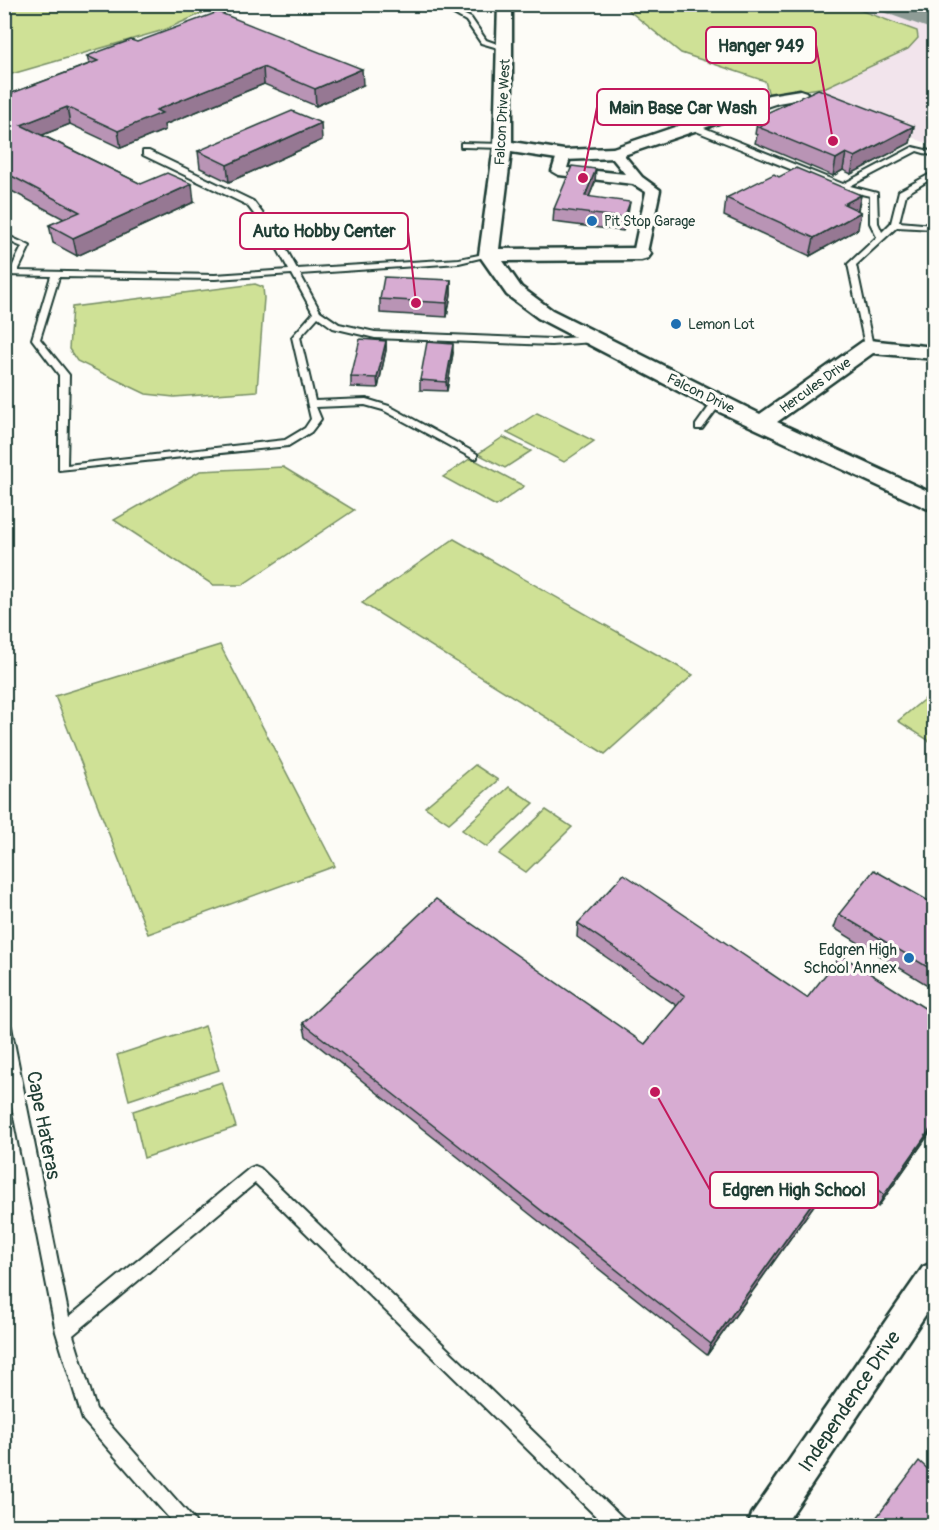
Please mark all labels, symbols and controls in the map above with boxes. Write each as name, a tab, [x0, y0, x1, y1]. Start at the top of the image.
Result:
callout: Hanger 949	[706, 27, 816, 63]
text: Hanger 949	[718, 35, 804, 58]
street label: Falcon Drive West	[491, 58, 514, 166]
callout: Main Base Car Wash	[597, 89, 769, 125]
text: Main Base Car Wash	[609, 97, 757, 120]
callout: Auto Hobby Center	[240, 213, 408, 249]
place label: Pit Stop Garage	[604, 213, 695, 230]
marker: Pit Stop Garage	[585, 214, 599, 228]
text: Auto Hobby Center	[252, 220, 396, 243]
place label: Lemon Lot	[688, 316, 755, 333]
marker: Lemon Lot	[669, 317, 683, 331]
street label: Hercules Drive	[776, 354, 854, 417]
street label: Falcon Drive	[664, 370, 737, 417]
place label: Edgren High School Annex	[803, 940, 897, 978]
marker: Edgren High School Annex	[902, 951, 916, 965]
street label: Cape Hateras	[21, 1069, 66, 1181]
callout: Edgren High School	[710, 1172, 878, 1208]
text: Edgren High School	[722, 1179, 866, 1202]
street label: Independence Drive	[793, 1326, 906, 1477]

